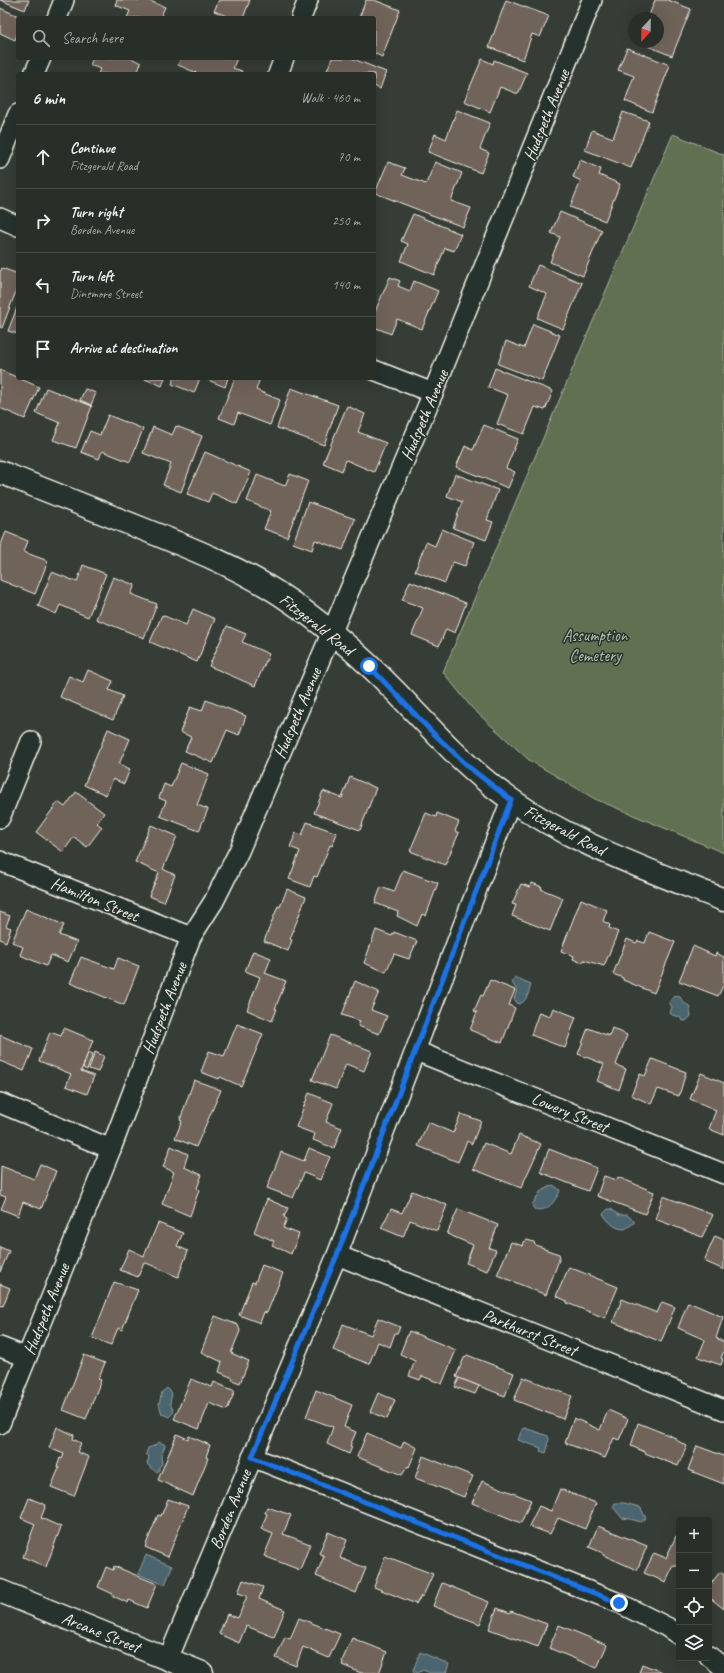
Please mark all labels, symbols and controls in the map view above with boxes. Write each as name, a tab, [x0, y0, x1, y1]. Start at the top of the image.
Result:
north arrow	[628, 12, 664, 48]
search box	[16, 16, 376, 60]
icon: search	[30, 27, 52, 49]
text: Search here	[62, 29, 123, 48]
street label: Hudspeth Avenue	[519, 65, 575, 164]
text: 6 min	[32, 88, 65, 109]
text: Walk · 460 m	[301, 90, 360, 106]
text: Continue	[70, 139, 115, 158]
icon: ahead	[32, 146, 54, 168]
text: 70 m	[338, 149, 360, 165]
text: Fitzgerald Road	[70, 158, 138, 174]
text: Turn right	[70, 203, 123, 222]
icon: right	[32, 210, 54, 232]
text: 250 m	[332, 213, 360, 229]
text: Borden Avenue	[70, 222, 134, 238]
text: Turn left	[70, 267, 113, 286]
icon: left	[32, 274, 54, 296]
text: 140 m	[332, 277, 360, 293]
text: Dinsmore Street	[70, 286, 142, 302]
icon: arrive	[32, 338, 54, 360]
text: Arrive at destination	[70, 339, 177, 358]
street label: Hudspeth Avenue	[396, 365, 454, 464]
street label: Fitzgerald Road	[275, 589, 360, 661]
park label: Assumption Cemetery	[563, 625, 629, 666]
route start	[360, 657, 378, 675]
street label: Hudspeth Avenue	[269, 663, 327, 762]
street label: Fitzgerald Road	[521, 800, 611, 862]
street label: Hamilton Street	[48, 872, 144, 927]
street label: Hudspeth Avenue	[137, 958, 192, 1057]
street label: Lowery Street	[529, 1088, 613, 1138]
street label: Hudspeth Avenue	[19, 1259, 75, 1358]
street label: Parkhurst Street	[480, 1304, 582, 1362]
street label: Borden Avenue	[205, 1465, 256, 1552]
map controls	[676, 1517, 712, 1661]
button: +	[676, 1517, 712, 1553]
button: −	[676, 1553, 712, 1589]
button: locate	[676, 1589, 712, 1625]
route end	[610, 1594, 628, 1612]
street label: Arcane Street	[59, 1607, 145, 1658]
button: layers	[676, 1625, 712, 1661]

